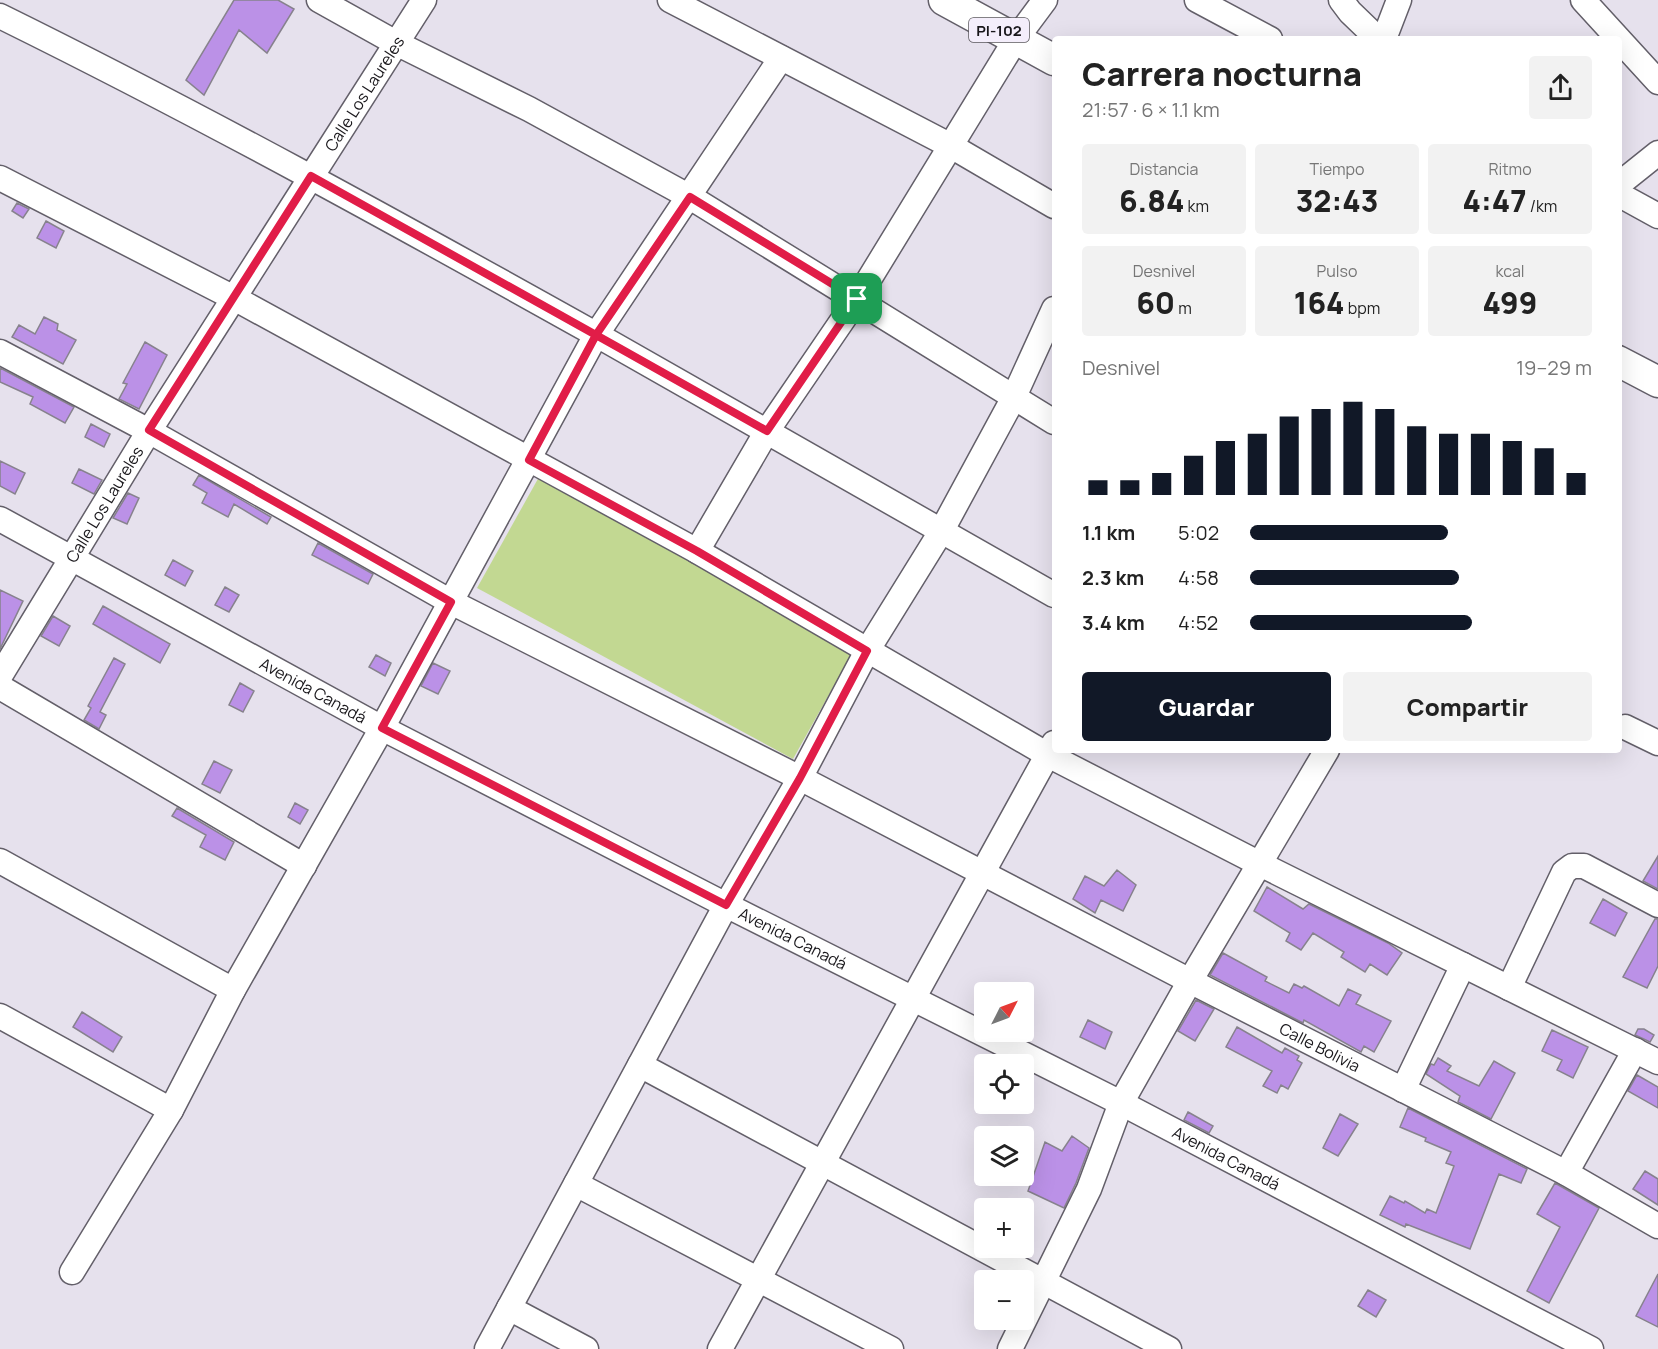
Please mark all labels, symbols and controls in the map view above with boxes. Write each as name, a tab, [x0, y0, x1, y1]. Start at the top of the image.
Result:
road number: PI-102	[969, 18, 1029, 42]
street label: Calle Los Laureles	[319, 32, 409, 155]
text: Carrera nocturna	[1082, 51, 1362, 96]
button: share	[1529, 56, 1592, 119]
text: 21:57 · 6 × 1.1 km	[1082, 96, 1220, 123]
text: Distancia	[1130, 158, 1198, 180]
text: Tiempo	[1310, 158, 1364, 180]
text: Ritmo	[1488, 158, 1532, 180]
text: 6.84	[1119, 180, 1184, 221]
text: 32:43	[1296, 180, 1378, 221]
text: 4:47	[1463, 180, 1527, 221]
text: km	[1184, 195, 1209, 217]
text: /km	[1527, 195, 1557, 217]
text: Desnivel	[1133, 260, 1195, 282]
text: Pulso	[1317, 260, 1357, 282]
text: kcal	[1495, 260, 1525, 282]
pin	[831, 273, 882, 324]
icon: arrive	[840, 282, 873, 315]
text: 60	[1136, 282, 1175, 323]
text: 164	[1294, 282, 1345, 323]
text: 499	[1483, 282, 1537, 323]
text: m	[1175, 297, 1192, 319]
text: bpm	[1345, 297, 1380, 319]
text: Desnivel	[1082, 354, 1160, 381]
text: 19–29 m	[1516, 354, 1592, 381]
street label: Calle Los Laureles	[61, 442, 148, 567]
text: 1.1 km	[1082, 519, 1135, 546]
text: 5:02	[1178, 519, 1219, 546]
text: 2.3 km	[1082, 564, 1144, 591]
text: 4:58	[1178, 564, 1219, 591]
text: 3.4 km	[1082, 609, 1145, 636]
text: 4:52	[1178, 609, 1218, 636]
street label: Avenida Canadá	[256, 652, 370, 728]
button: Guardar	[1082, 672, 1331, 741]
button: Compartir	[1343, 672, 1592, 741]
street label: Avenida Canadá	[735, 902, 851, 975]
north arrow	[974, 982, 1034, 1042]
map controls	[974, 982, 1034, 1330]
street label: Calle Bolivia	[1276, 1017, 1364, 1077]
button: locate	[974, 1054, 1034, 1114]
street label: Avenida Canadá	[1169, 1121, 1284, 1195]
button: layers	[974, 1126, 1034, 1186]
button: +	[974, 1198, 1034, 1258]
button: −	[974, 1270, 1034, 1330]

